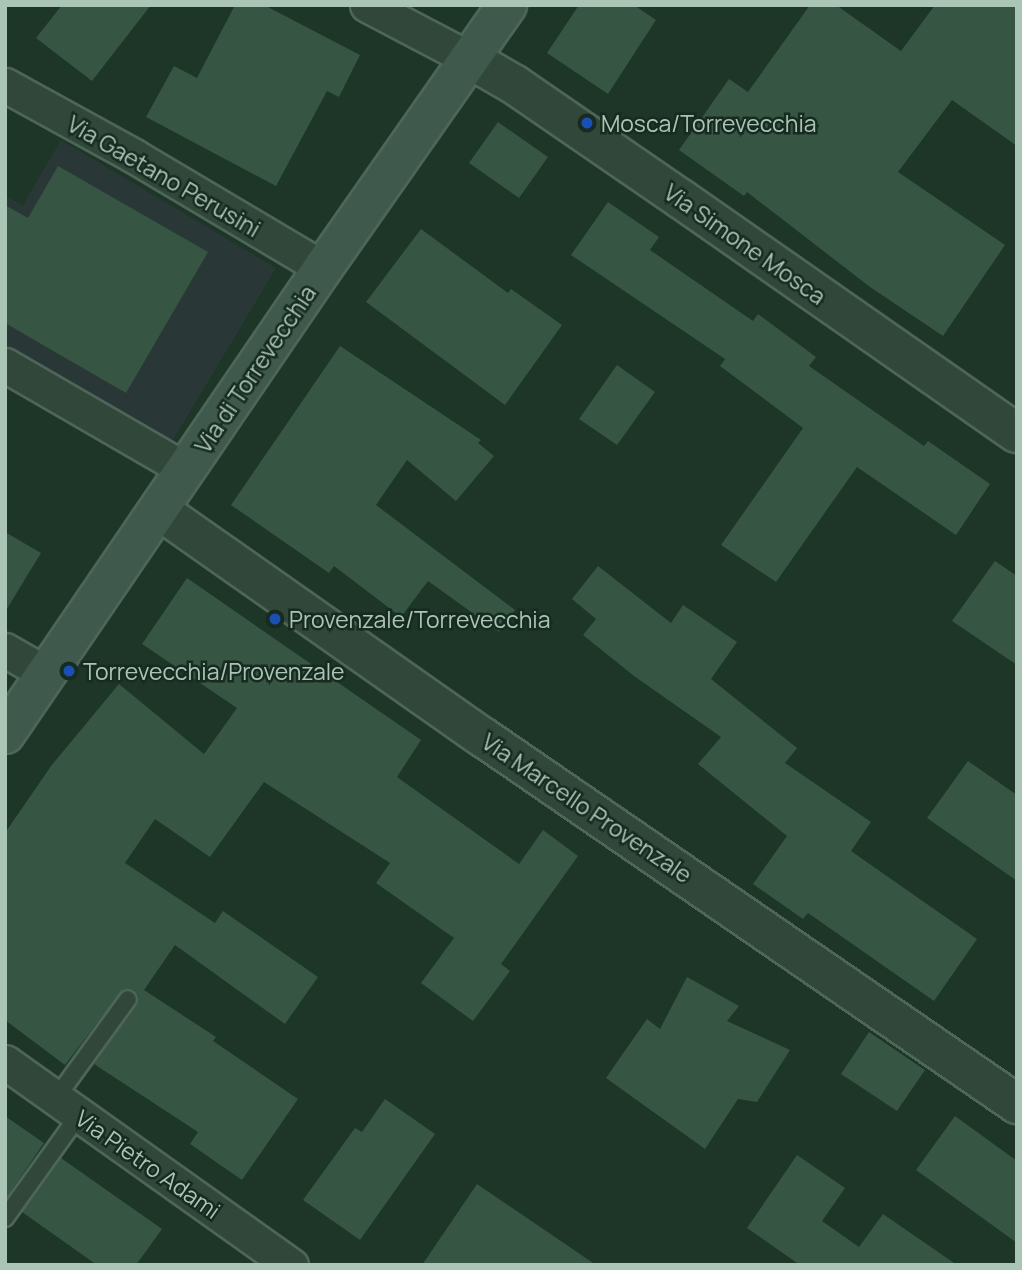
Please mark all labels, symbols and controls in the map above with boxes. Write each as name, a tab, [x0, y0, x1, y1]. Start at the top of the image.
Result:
place label: Mosca/Torrevecchia	[601, 109, 817, 137]
street label: Via Gaetano Perusini	[63, 110, 265, 242]
marker: Mosca/Torrevecchia	[579, 115, 595, 131]
street label: Via Simone Mosca	[659, 178, 831, 310]
street label: Via di Torrevecchia	[189, 280, 321, 458]
place label: Provenzale/Torrevecchia	[289, 605, 550, 633]
marker: Provenzale/Torrevecchia	[267, 611, 283, 627]
place label: Torrevecchia/Provenzale	[83, 657, 344, 685]
marker: Torrevecchia/Provenzale	[61, 663, 77, 679]
street label: Via Marcello Provenzale	[477, 727, 697, 889]
street label: Via Pietro Adami	[70, 1104, 226, 1224]

